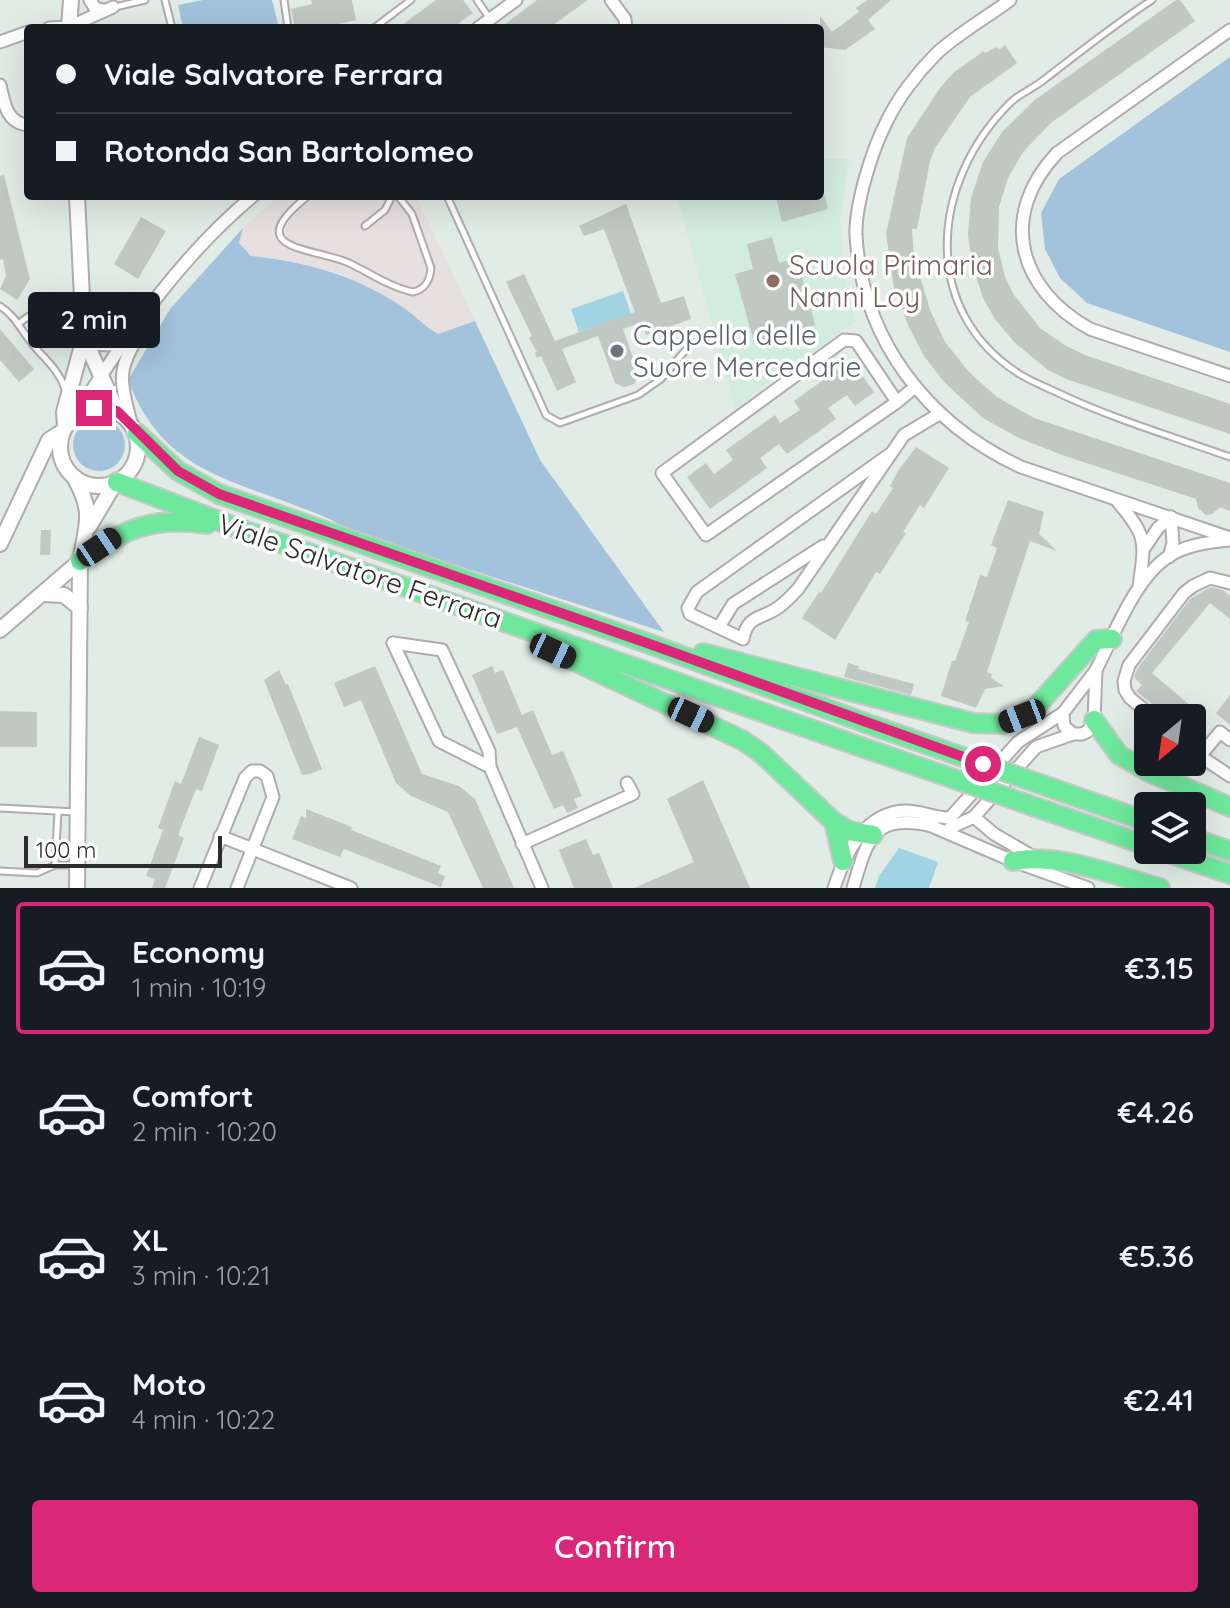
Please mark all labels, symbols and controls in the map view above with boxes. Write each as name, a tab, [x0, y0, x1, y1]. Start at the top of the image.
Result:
text: Viale Salvatore Ferrara	[104, 55, 443, 93]
text: Rotonda San Bartolomeo	[104, 132, 474, 170]
place label: Scuola Primaria Nanni Loy	[789, 247, 993, 314]
marker: Scuola Primaria Nanni Loy	[764, 272, 782, 290]
callout: 2 min	[28, 292, 160, 348]
text: 2 min	[60, 303, 128, 336]
place label: Cappella delle Suore Mercedarie	[633, 317, 861, 384]
marker: Cappella delle Suore Mercedarie	[608, 342, 626, 360]
route end	[76, 390, 112, 426]
street label: Viale Salvatore Ferrara	[214, 505, 507, 636]
car	[72, 524, 126, 570]
car	[526, 630, 580, 672]
car	[664, 694, 718, 736]
car	[995, 696, 1049, 736]
north arrow	[1134, 704, 1206, 776]
map controls	[1134, 704, 1206, 864]
route start	[965, 746, 1001, 782]
button: layers	[1134, 792, 1206, 864]
scale bar	[24, 832, 222, 868]
text: 100 m	[36, 836, 96, 864]
icon: car	[36, 932, 108, 1004]
text: Economy	[132, 933, 265, 971]
text: €3.15	[1125, 949, 1194, 987]
text: 1 min · 10:19	[132, 971, 266, 1004]
icon: car	[36, 1076, 108, 1148]
text: Comfort	[132, 1077, 253, 1115]
text: €4.26	[1118, 1093, 1194, 1131]
text: 2 min · 10:20	[132, 1115, 277, 1148]
icon: car	[36, 1220, 108, 1292]
text: XL	[132, 1221, 169, 1259]
text: €5.36	[1120, 1237, 1194, 1275]
text: 3 min · 10:21	[132, 1259, 270, 1292]
icon: car	[36, 1364, 108, 1436]
text: Moto	[132, 1365, 206, 1403]
text: €2.41	[1124, 1381, 1194, 1419]
text: 4 min · 10:22	[132, 1403, 275, 1436]
button: Confirm	[32, 1500, 1198, 1592]

